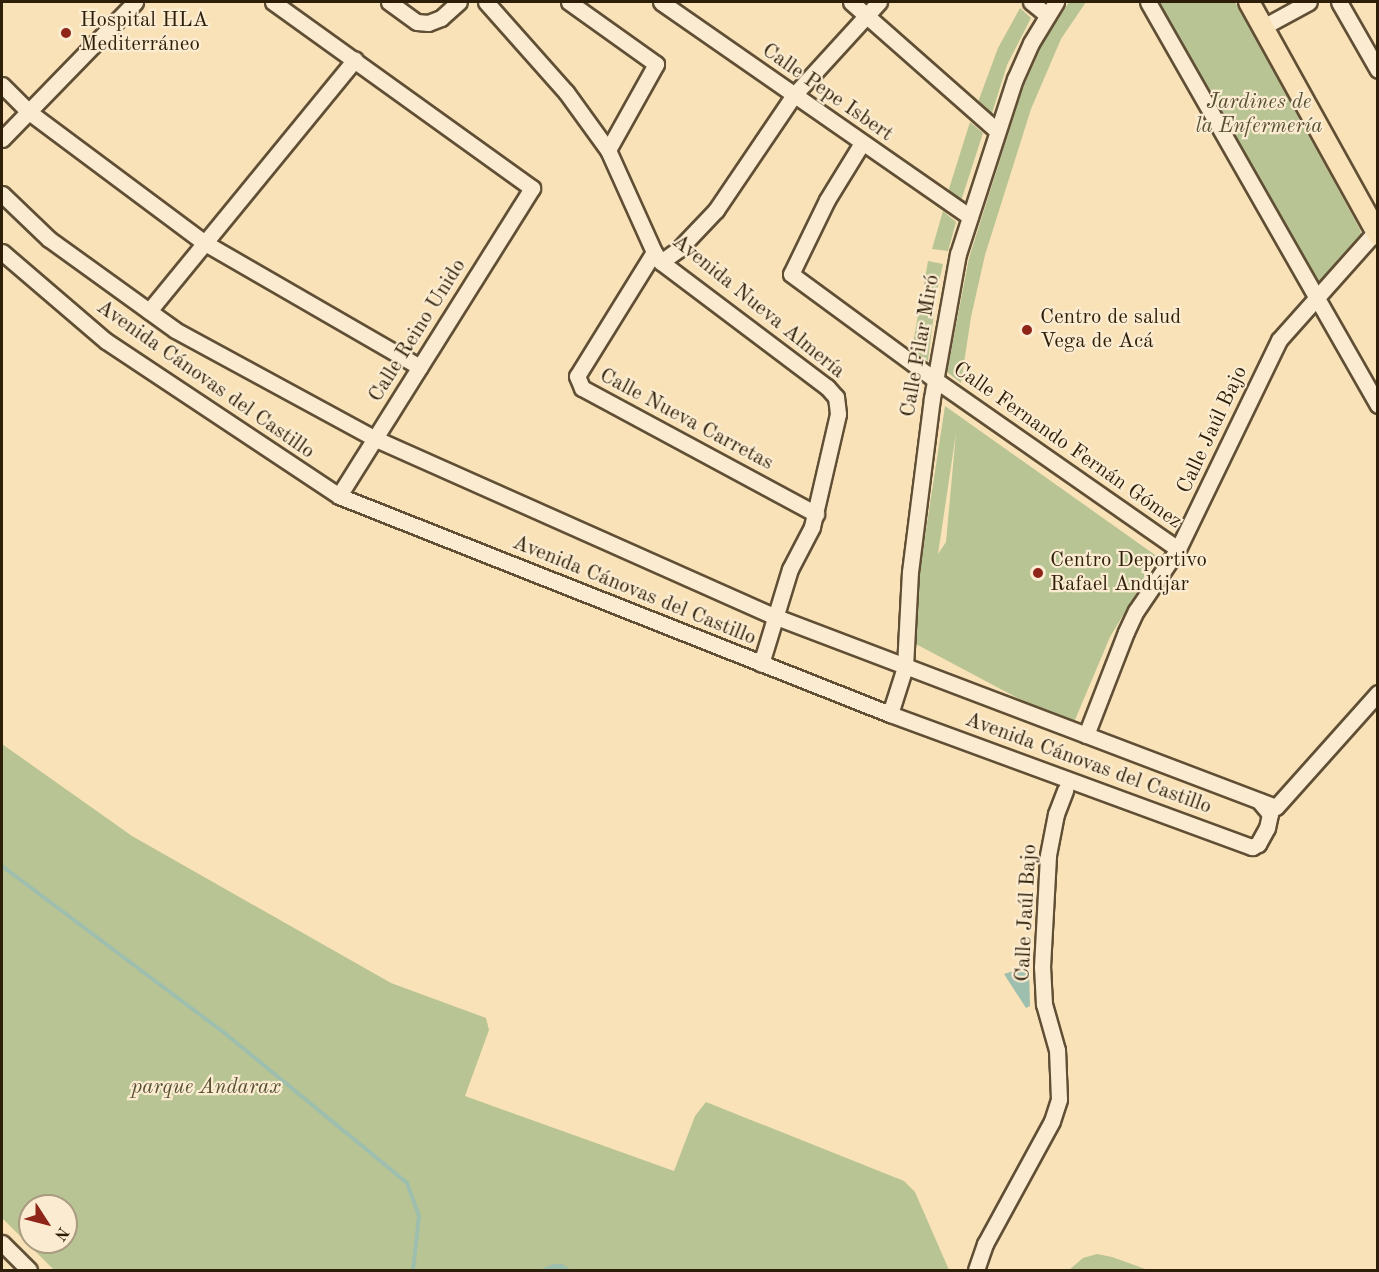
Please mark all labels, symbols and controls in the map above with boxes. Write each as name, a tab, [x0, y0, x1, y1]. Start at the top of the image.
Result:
place label: Hospital HLA Mediterráneo	[80, 8, 209, 58]
marker: Hospital HLA Mediterráneo	[57, 24, 75, 42]
street label: Calle Pepe Isbert	[757, 38, 897, 148]
park label: Jardines de la Enfermería	[1195, 90, 1323, 140]
street label: Avenida Nueva Almería	[666, 230, 850, 384]
street label: Calle Reino Unido	[364, 255, 472, 407]
street label: Calle Pilar Miró	[896, 273, 946, 419]
street label: Avenida Cánovas del Castillo	[91, 295, 319, 465]
place label: Centro de salud Vega de Acá	[1040, 305, 1181, 355]
marker: Centro de salud Vega de Acá	[1018, 321, 1036, 339]
street label: Calle Fernando Fernán Gómez	[948, 357, 1186, 535]
street label: Calle Jaúl Bajo	[1172, 362, 1254, 498]
street label: Calle Nueva Carretas	[595, 364, 777, 476]
street label: Avenida Cánovas del Castillo	[509, 531, 759, 651]
place label: Centro Deportivo Rafael Andújar	[1050, 548, 1207, 598]
marker: Centro Deportivo Rafael Andújar	[1031, 566, 1045, 580]
street label: Avenida Cánovas del Castillo	[961, 708, 1215, 820]
street label: Calle Jaúl Bajo	[1011, 844, 1043, 982]
park label: parque Andarax	[131, 1075, 281, 1101]
north arrow	[18, 1194, 78, 1254]
text: N	[51, 1224, 71, 1243]

